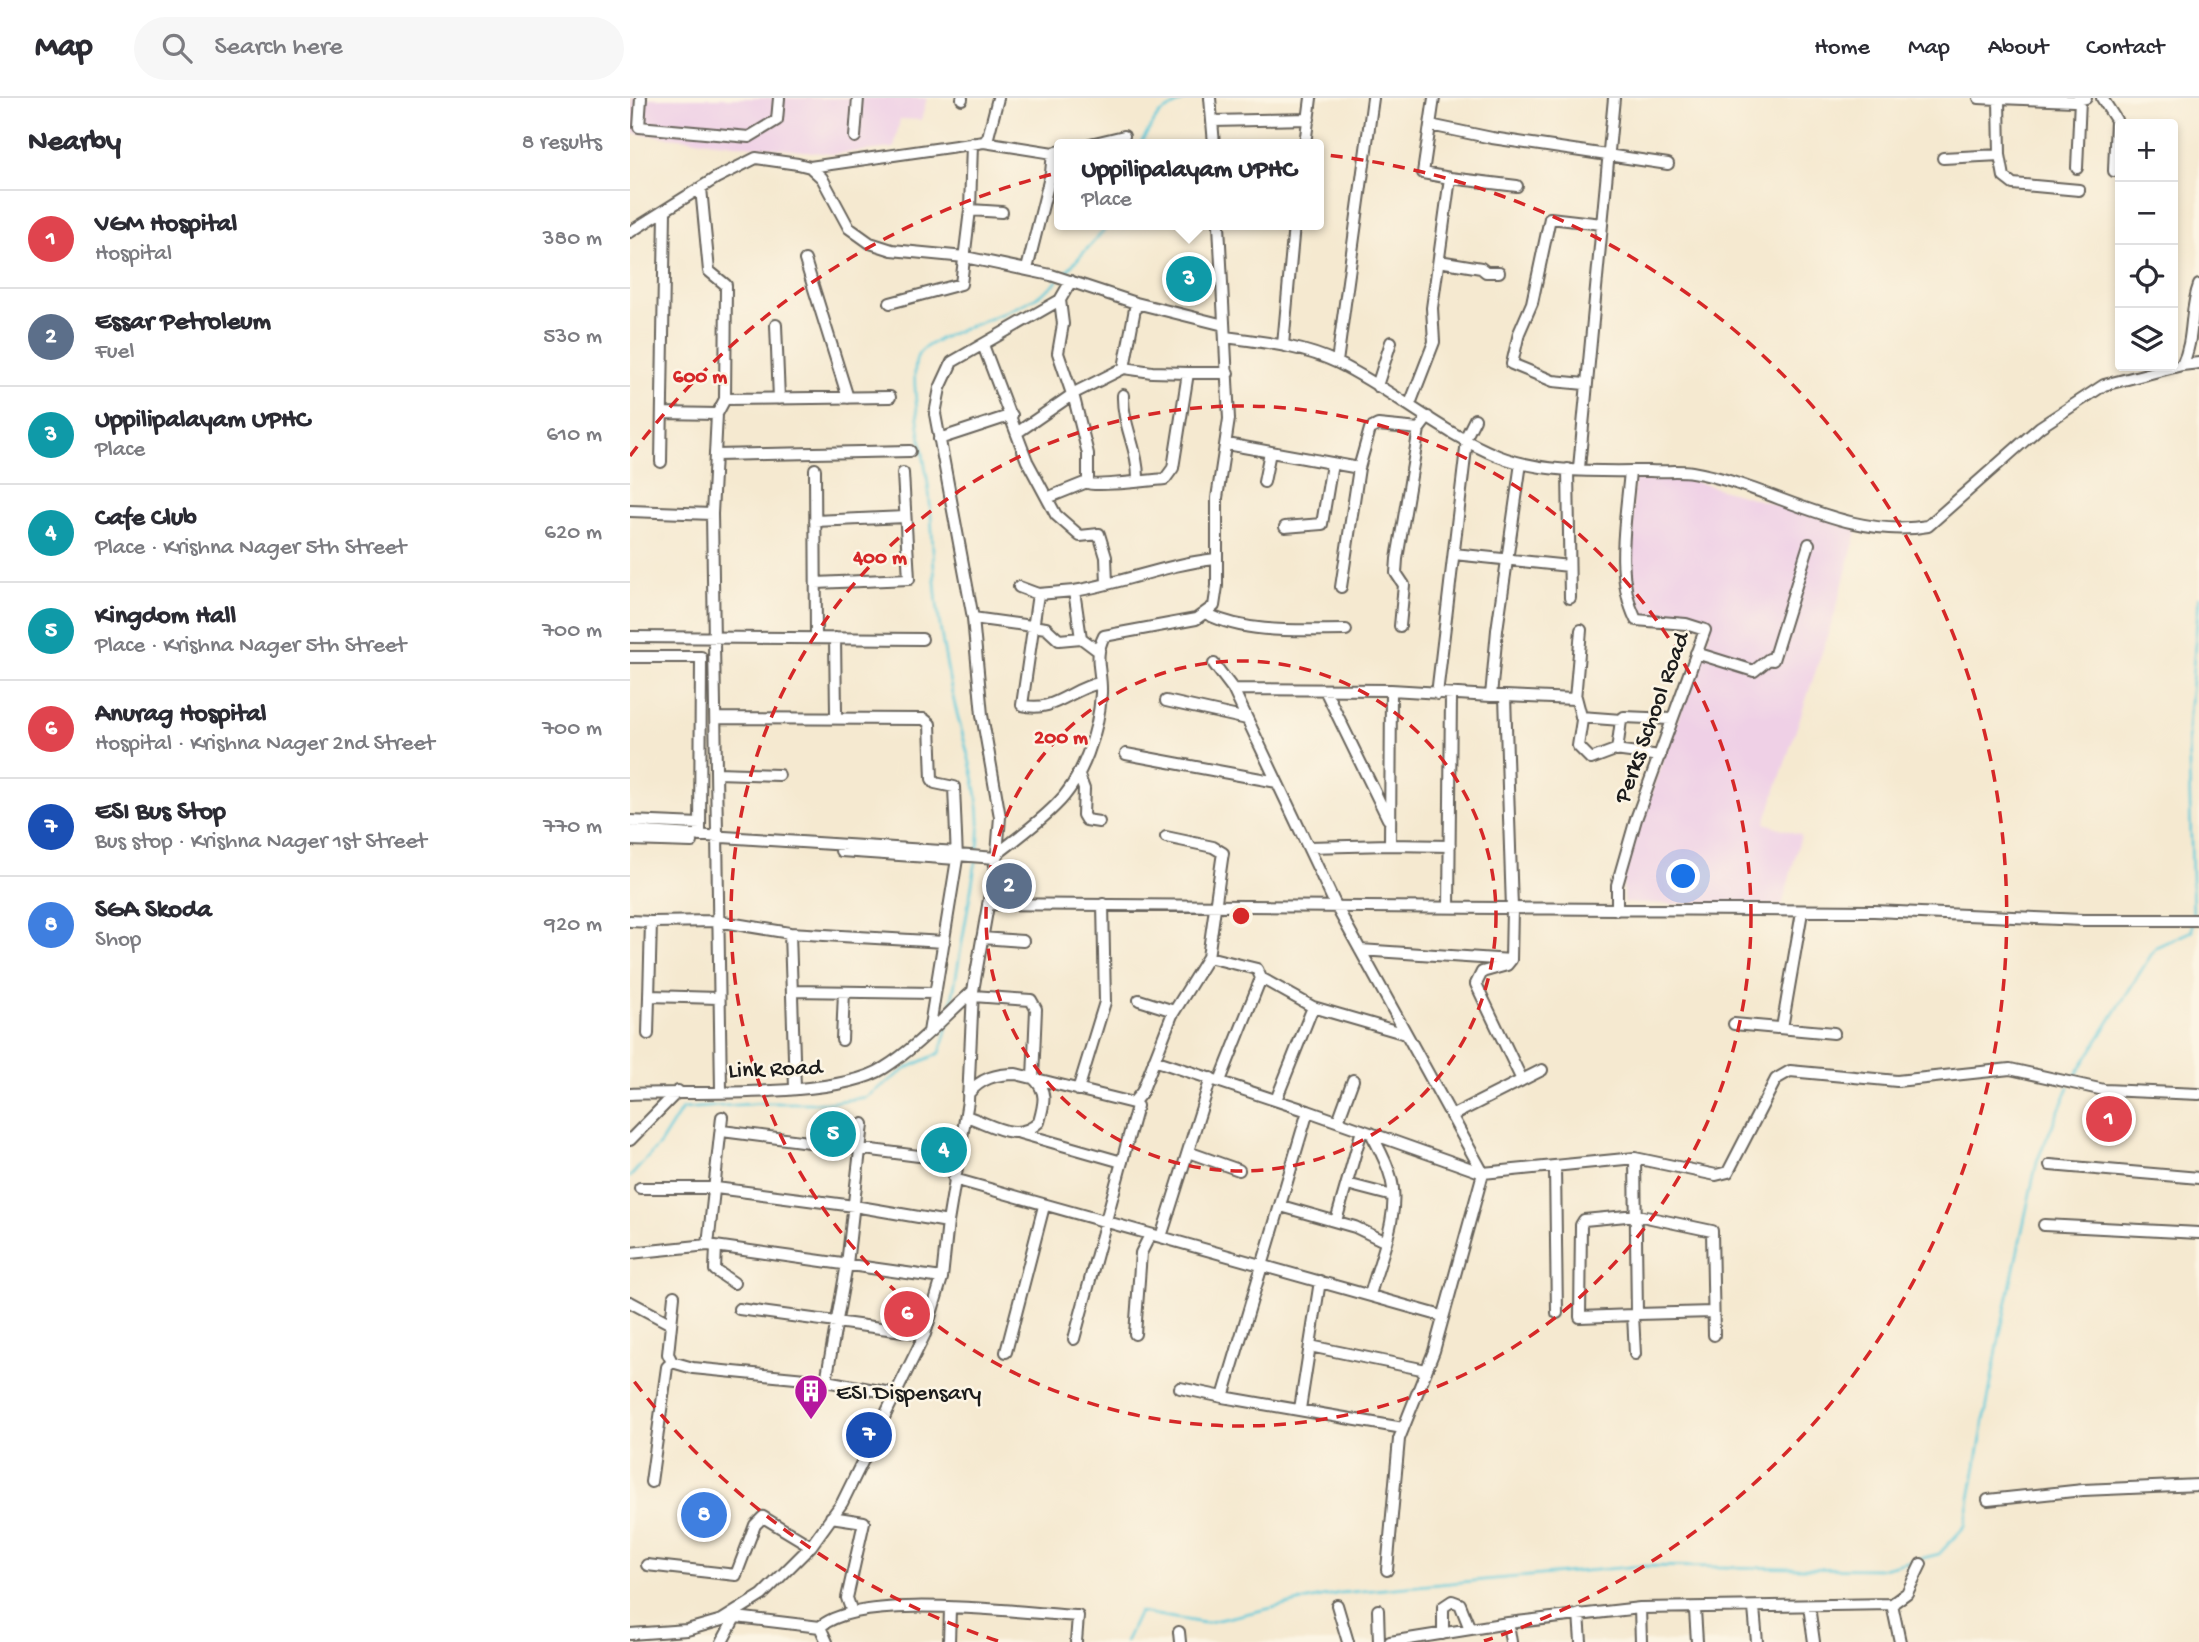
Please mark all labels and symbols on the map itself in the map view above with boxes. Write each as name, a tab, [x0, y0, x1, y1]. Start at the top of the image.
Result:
pin: 3	[1166, 253, 1212, 305]
text: 600 m	[673, 366, 727, 391]
text: 400 m	[852, 547, 907, 572]
street label: Perks School Road	[1609, 627, 1698, 809]
text: 200 m	[1034, 727, 1088, 752]
your location	[1666, 859, 1700, 893]
pin: 2	[986, 860, 1032, 912]
centre of rings	[1229, 904, 1253, 928]
street label: Link Road	[728, 1054, 825, 1087]
pin: 1	[2086, 1093, 2132, 1145]
pin: 5	[810, 1108, 856, 1160]
pin: 4	[921, 1124, 967, 1176]
pin: 6	[884, 1288, 930, 1340]
building icon: ESI Dispensary	[792, 1372, 830, 1421]
place label: ESI Dispensary	[836, 1380, 981, 1409]
pin: 7	[846, 1409, 892, 1461]
pin: 8	[681, 1489, 727, 1541]

